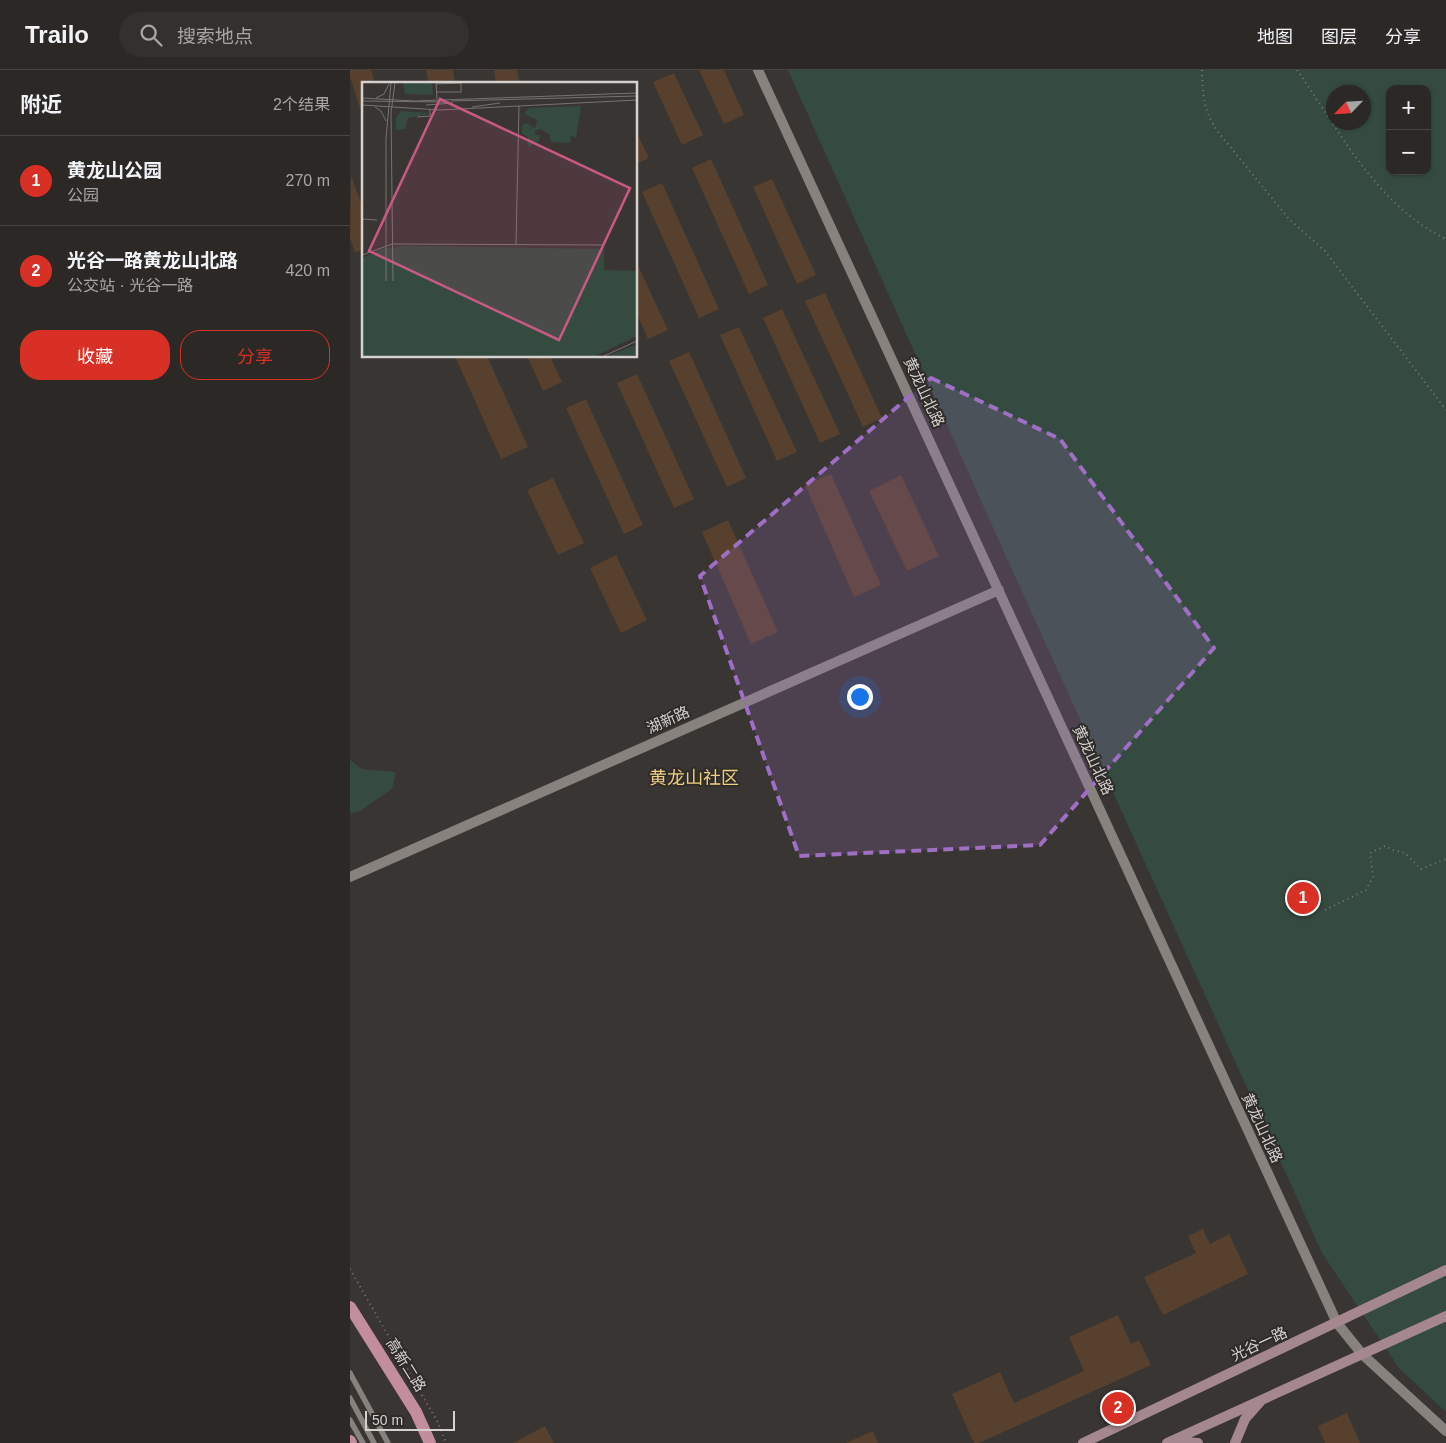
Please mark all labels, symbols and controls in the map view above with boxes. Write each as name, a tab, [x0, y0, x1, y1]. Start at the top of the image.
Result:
search box	[119, 12, 469, 57]
text: Trailo	[25, 21, 89, 48]
icon: search	[137, 21, 165, 49]
text: 搜索地点	[177, 26, 253, 47]
text: 地图	[1257, 27, 1293, 47]
text: 图层	[1321, 27, 1357, 47]
text: 分享	[1385, 27, 1421, 47]
inset map	[362, 82, 638, 358]
north arrow	[1326, 85, 1371, 130]
map controls	[1386, 85, 1431, 175]
button: +	[1386, 85, 1431, 130]
text: 附近	[20, 93, 62, 116]
text: 2个结果	[273, 96, 330, 113]
button: −	[1386, 130, 1431, 175]
text: 黄龙山公园	[67, 160, 162, 181]
text: 1	[32, 172, 40, 189]
text: 270 m	[286, 172, 330, 189]
text: 公园	[67, 187, 99, 204]
text: 光谷一路黄龙山北路	[67, 250, 238, 271]
text: 2	[32, 262, 40, 279]
text: 420 m	[286, 262, 330, 279]
text: 公交站 · 光谷一路	[67, 277, 193, 294]
button: 收藏	[20, 330, 170, 380]
button: 分享	[180, 330, 330, 380]
street label: 黄龙山北路	[901, 354, 948, 429]
your location	[847, 684, 873, 710]
street label: 湖新路	[644, 703, 692, 736]
street label: 黄龙山北路	[1070, 722, 1117, 797]
district label: 黄龙山社区	[649, 768, 739, 788]
pin: 1	[1287, 879, 1319, 917]
street label: 黄龙山北路	[1239, 1090, 1286, 1165]
street label: 光谷一路	[1228, 1323, 1290, 1364]
street label: 高新二路	[383, 1335, 430, 1395]
pin: 2	[1102, 1389, 1134, 1427]
scale bar	[365, 1408, 455, 1431]
text: 50 m	[372, 1412, 403, 1428]

